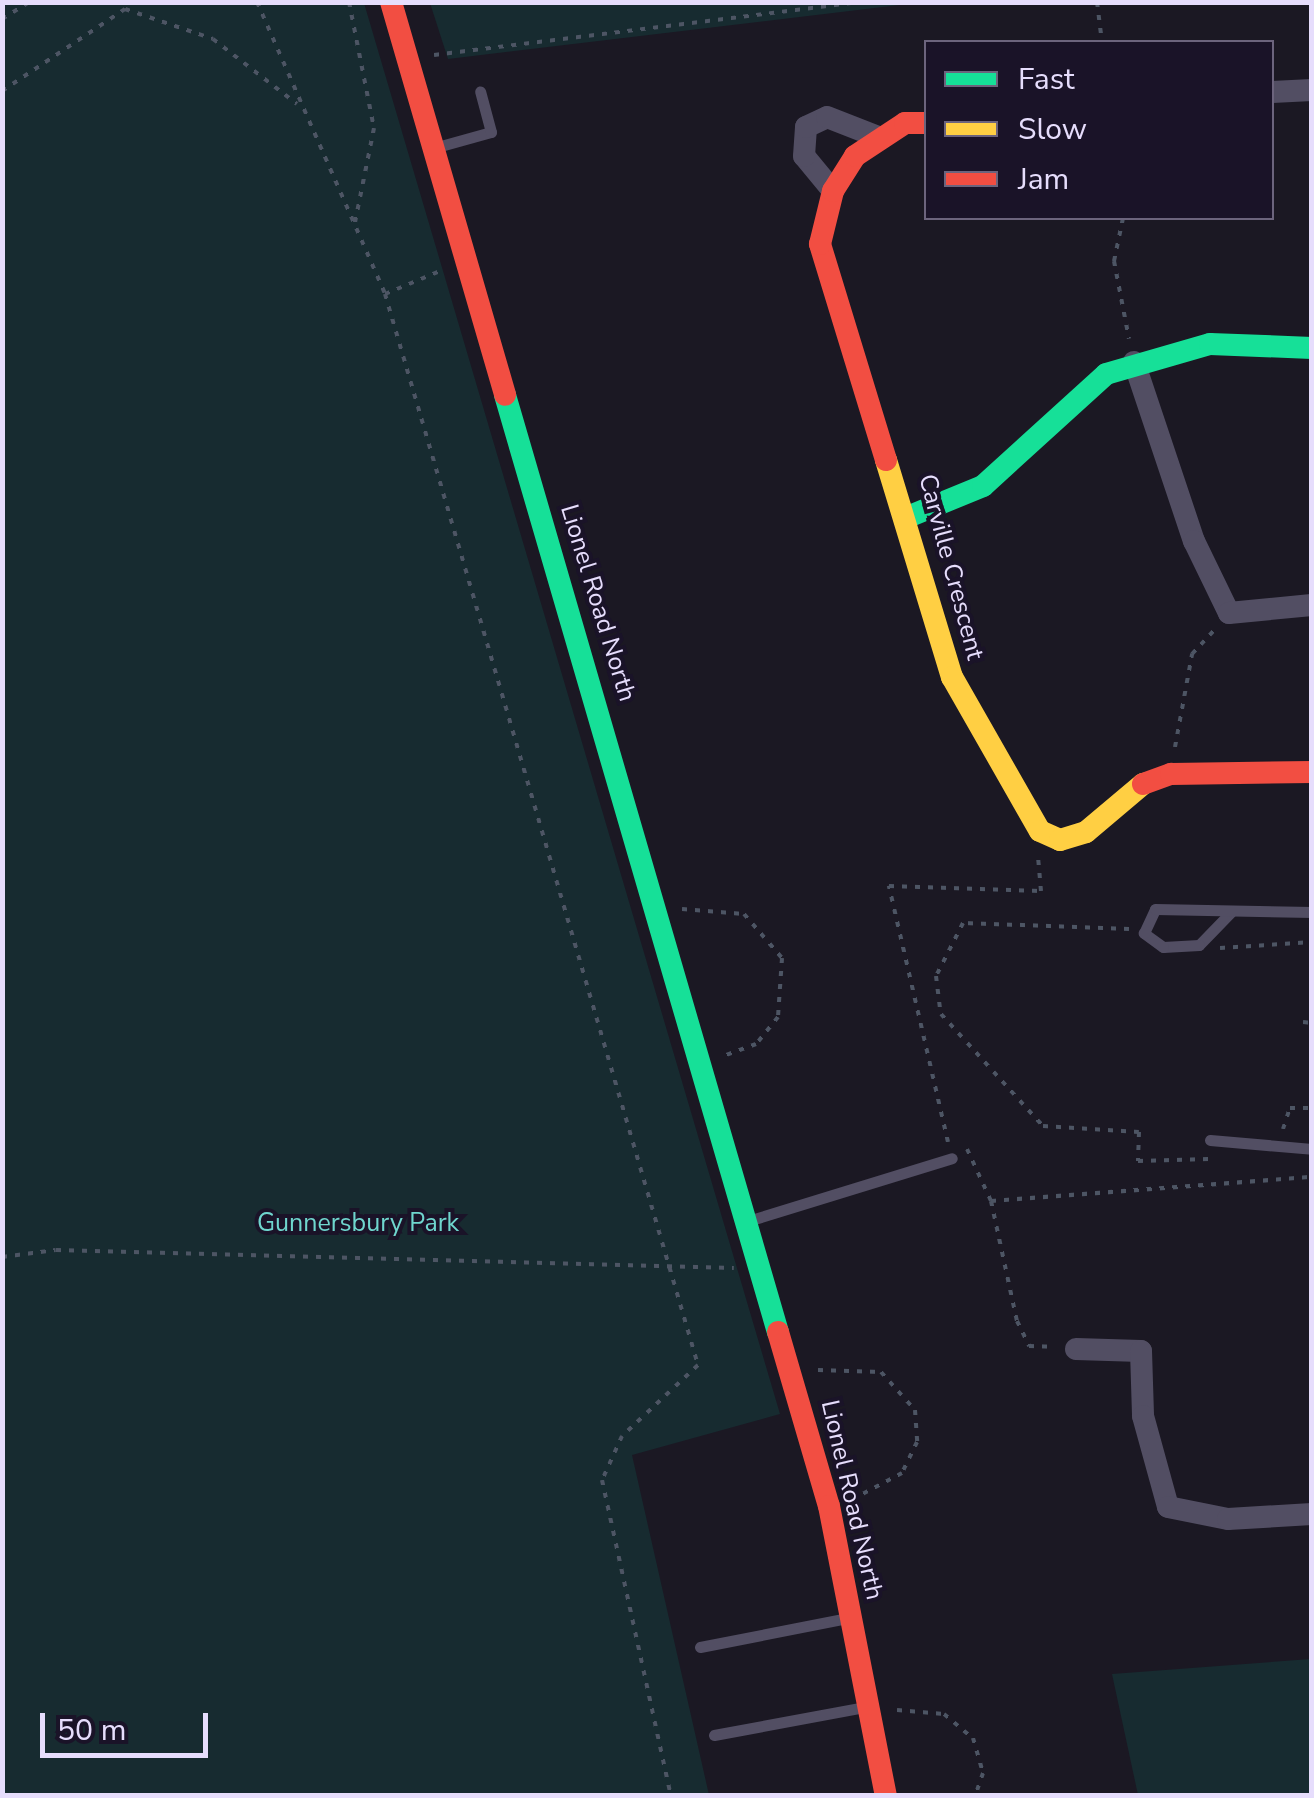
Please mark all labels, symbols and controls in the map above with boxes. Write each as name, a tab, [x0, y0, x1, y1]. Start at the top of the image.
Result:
legend	[924, 40, 1274, 220]
text: Fast	[1018, 59, 1075, 100]
text: Slow	[1018, 109, 1087, 150]
text: Jam	[1018, 159, 1069, 200]
street label: Carville Crescent	[912, 471, 990, 663]
street label: Lionel Road North	[554, 501, 642, 705]
park label: Gunnersbury Park	[257, 1208, 459, 1238]
street label: Lionel Road North	[814, 1397, 890, 1603]
scale bar	[45, 1693, 212, 1755]
text: 50 m	[57, 1710, 126, 1751]

